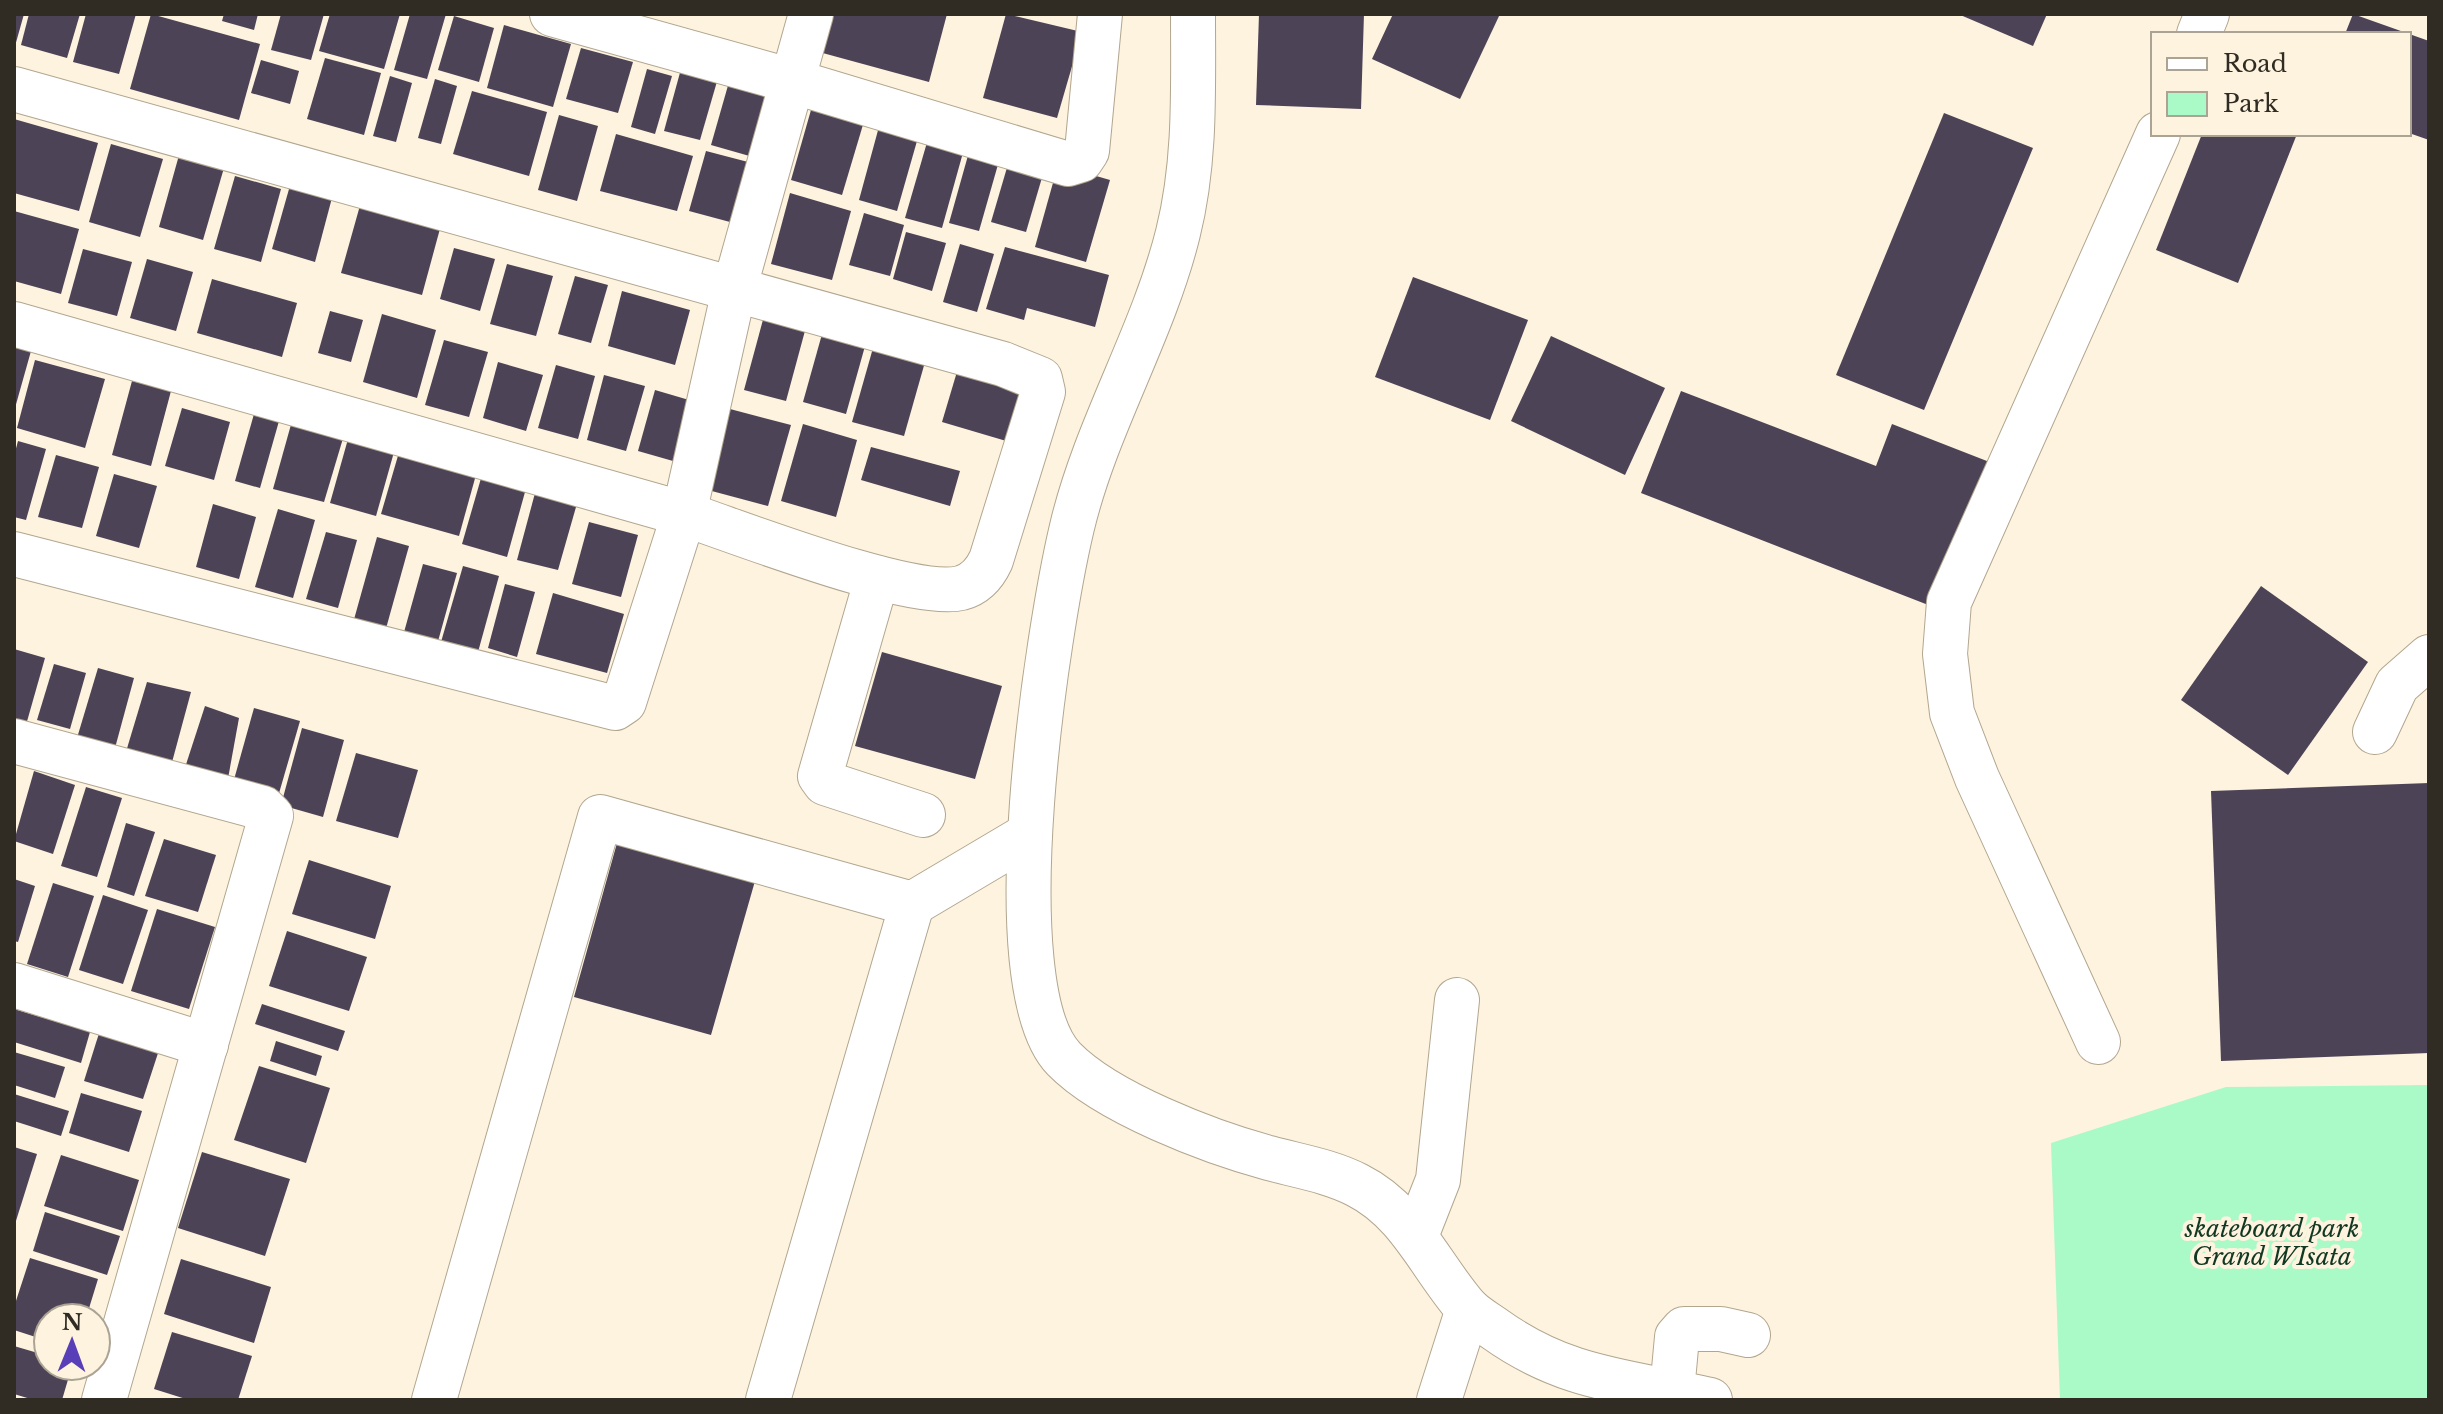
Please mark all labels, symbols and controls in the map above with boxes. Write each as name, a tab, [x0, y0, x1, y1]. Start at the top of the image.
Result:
legend	[2151, 32, 2411, 136]
text: Road	[2223, 49, 2287, 78]
text: Park	[2223, 89, 2279, 118]
park label: skateboard park Grand WIsata	[2184, 1214, 2359, 1271]
north arrow	[32, 1302, 112, 1382]
text: N	[62, 1309, 83, 1336]

